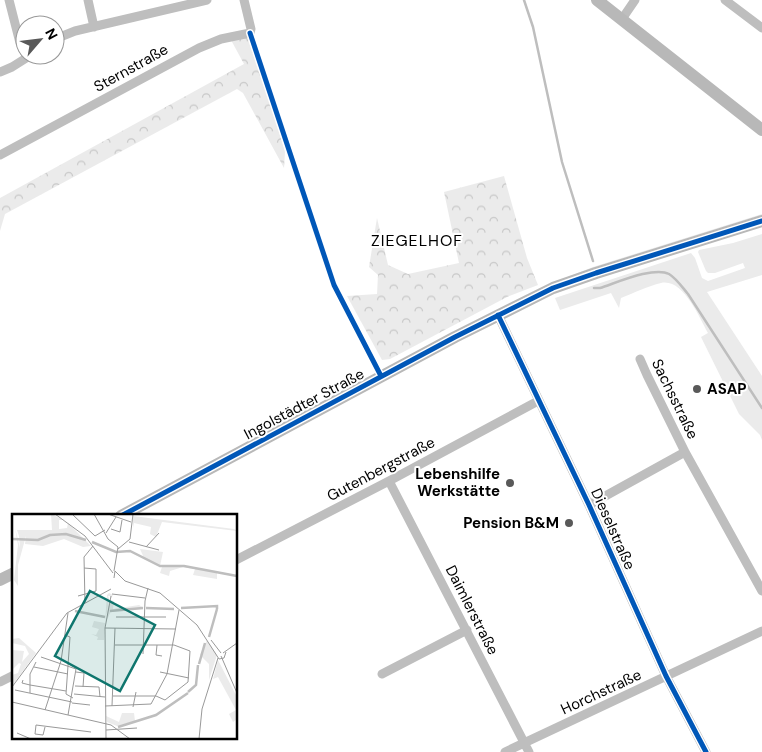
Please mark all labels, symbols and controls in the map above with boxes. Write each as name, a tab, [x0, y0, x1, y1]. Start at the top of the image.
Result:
north arrow	[15, 15, 65, 65]
text: N	[41, 25, 62, 43]
street label: Sternstraße	[90, 39, 172, 97]
district label: ZIEGELHOF	[371, 230, 463, 251]
street label: Sachsstraße	[647, 356, 703, 442]
street label: Ingolstädter Straße	[240, 364, 368, 444]
place label: ASAP	[707, 379, 747, 399]
marker: ASAP	[691, 383, 703, 395]
street label: Gutenbergstraße	[324, 432, 438, 506]
place label: Lebenshilfe Werkstätte	[415, 464, 500, 501]
marker: Lebenshilfe Werkstätte	[504, 477, 516, 489]
street label: Dieselstraße	[586, 485, 640, 573]
place label: Pension B&M	[463, 513, 559, 533]
inset map	[12, 514, 238, 740]
marker: Pension B&M	[563, 517, 575, 529]
street label: Daimlerstraße	[441, 562, 503, 658]
street label: Horchstraße	[558, 665, 644, 719]

